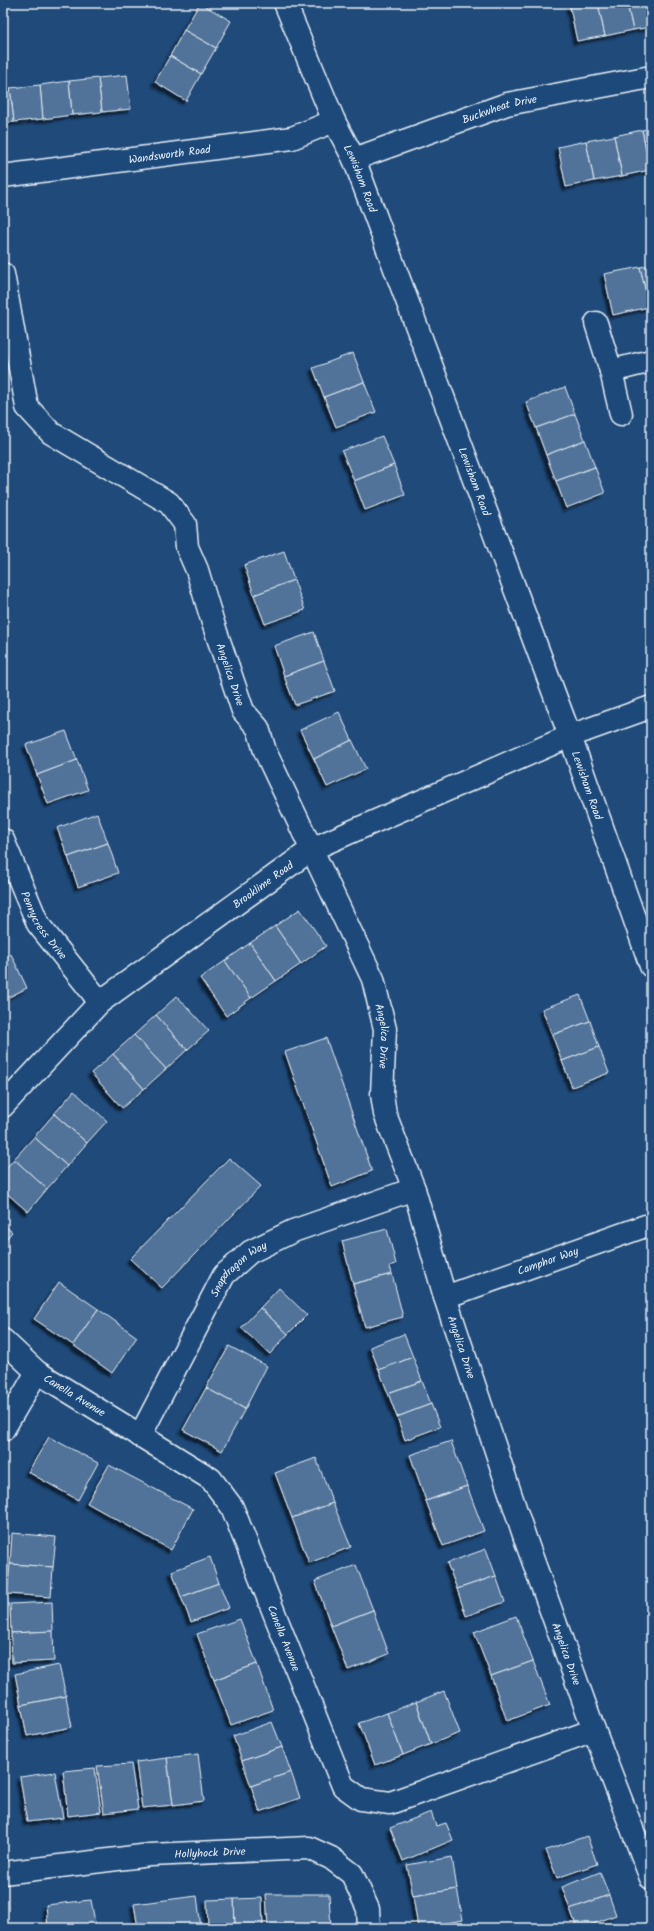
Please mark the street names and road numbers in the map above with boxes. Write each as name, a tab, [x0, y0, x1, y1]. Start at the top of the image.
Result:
street label: Buckwheat Drive	[460, 91, 539, 129]
street label: Wandsworth Road	[128, 141, 212, 169]
street label: Lewisham Road	[338, 141, 381, 216]
street label: Lewisham Road	[453, 445, 495, 519]
street label: Angelica Drive	[210, 641, 249, 709]
street label: Lewisham Road	[566, 749, 607, 823]
street label: Brooklime Road	[229, 857, 298, 913]
street label: Pennycress Drive	[15, 889, 71, 964]
street label: Angelica Drive	[369, 1002, 393, 1069]
street label: Snapdragon Way	[206, 1237, 271, 1301]
street label: Camphor Way	[515, 1242, 582, 1281]
street label: Angelica Drive	[442, 1314, 480, 1382]
street label: Canella Avenue	[40, 1370, 109, 1422]
street label: Canella Avenue	[262, 1603, 305, 1674]
street label: Angelica Drive	[546, 1620, 585, 1688]
street label: Hollyhock Drive	[174, 1843, 246, 1864]

